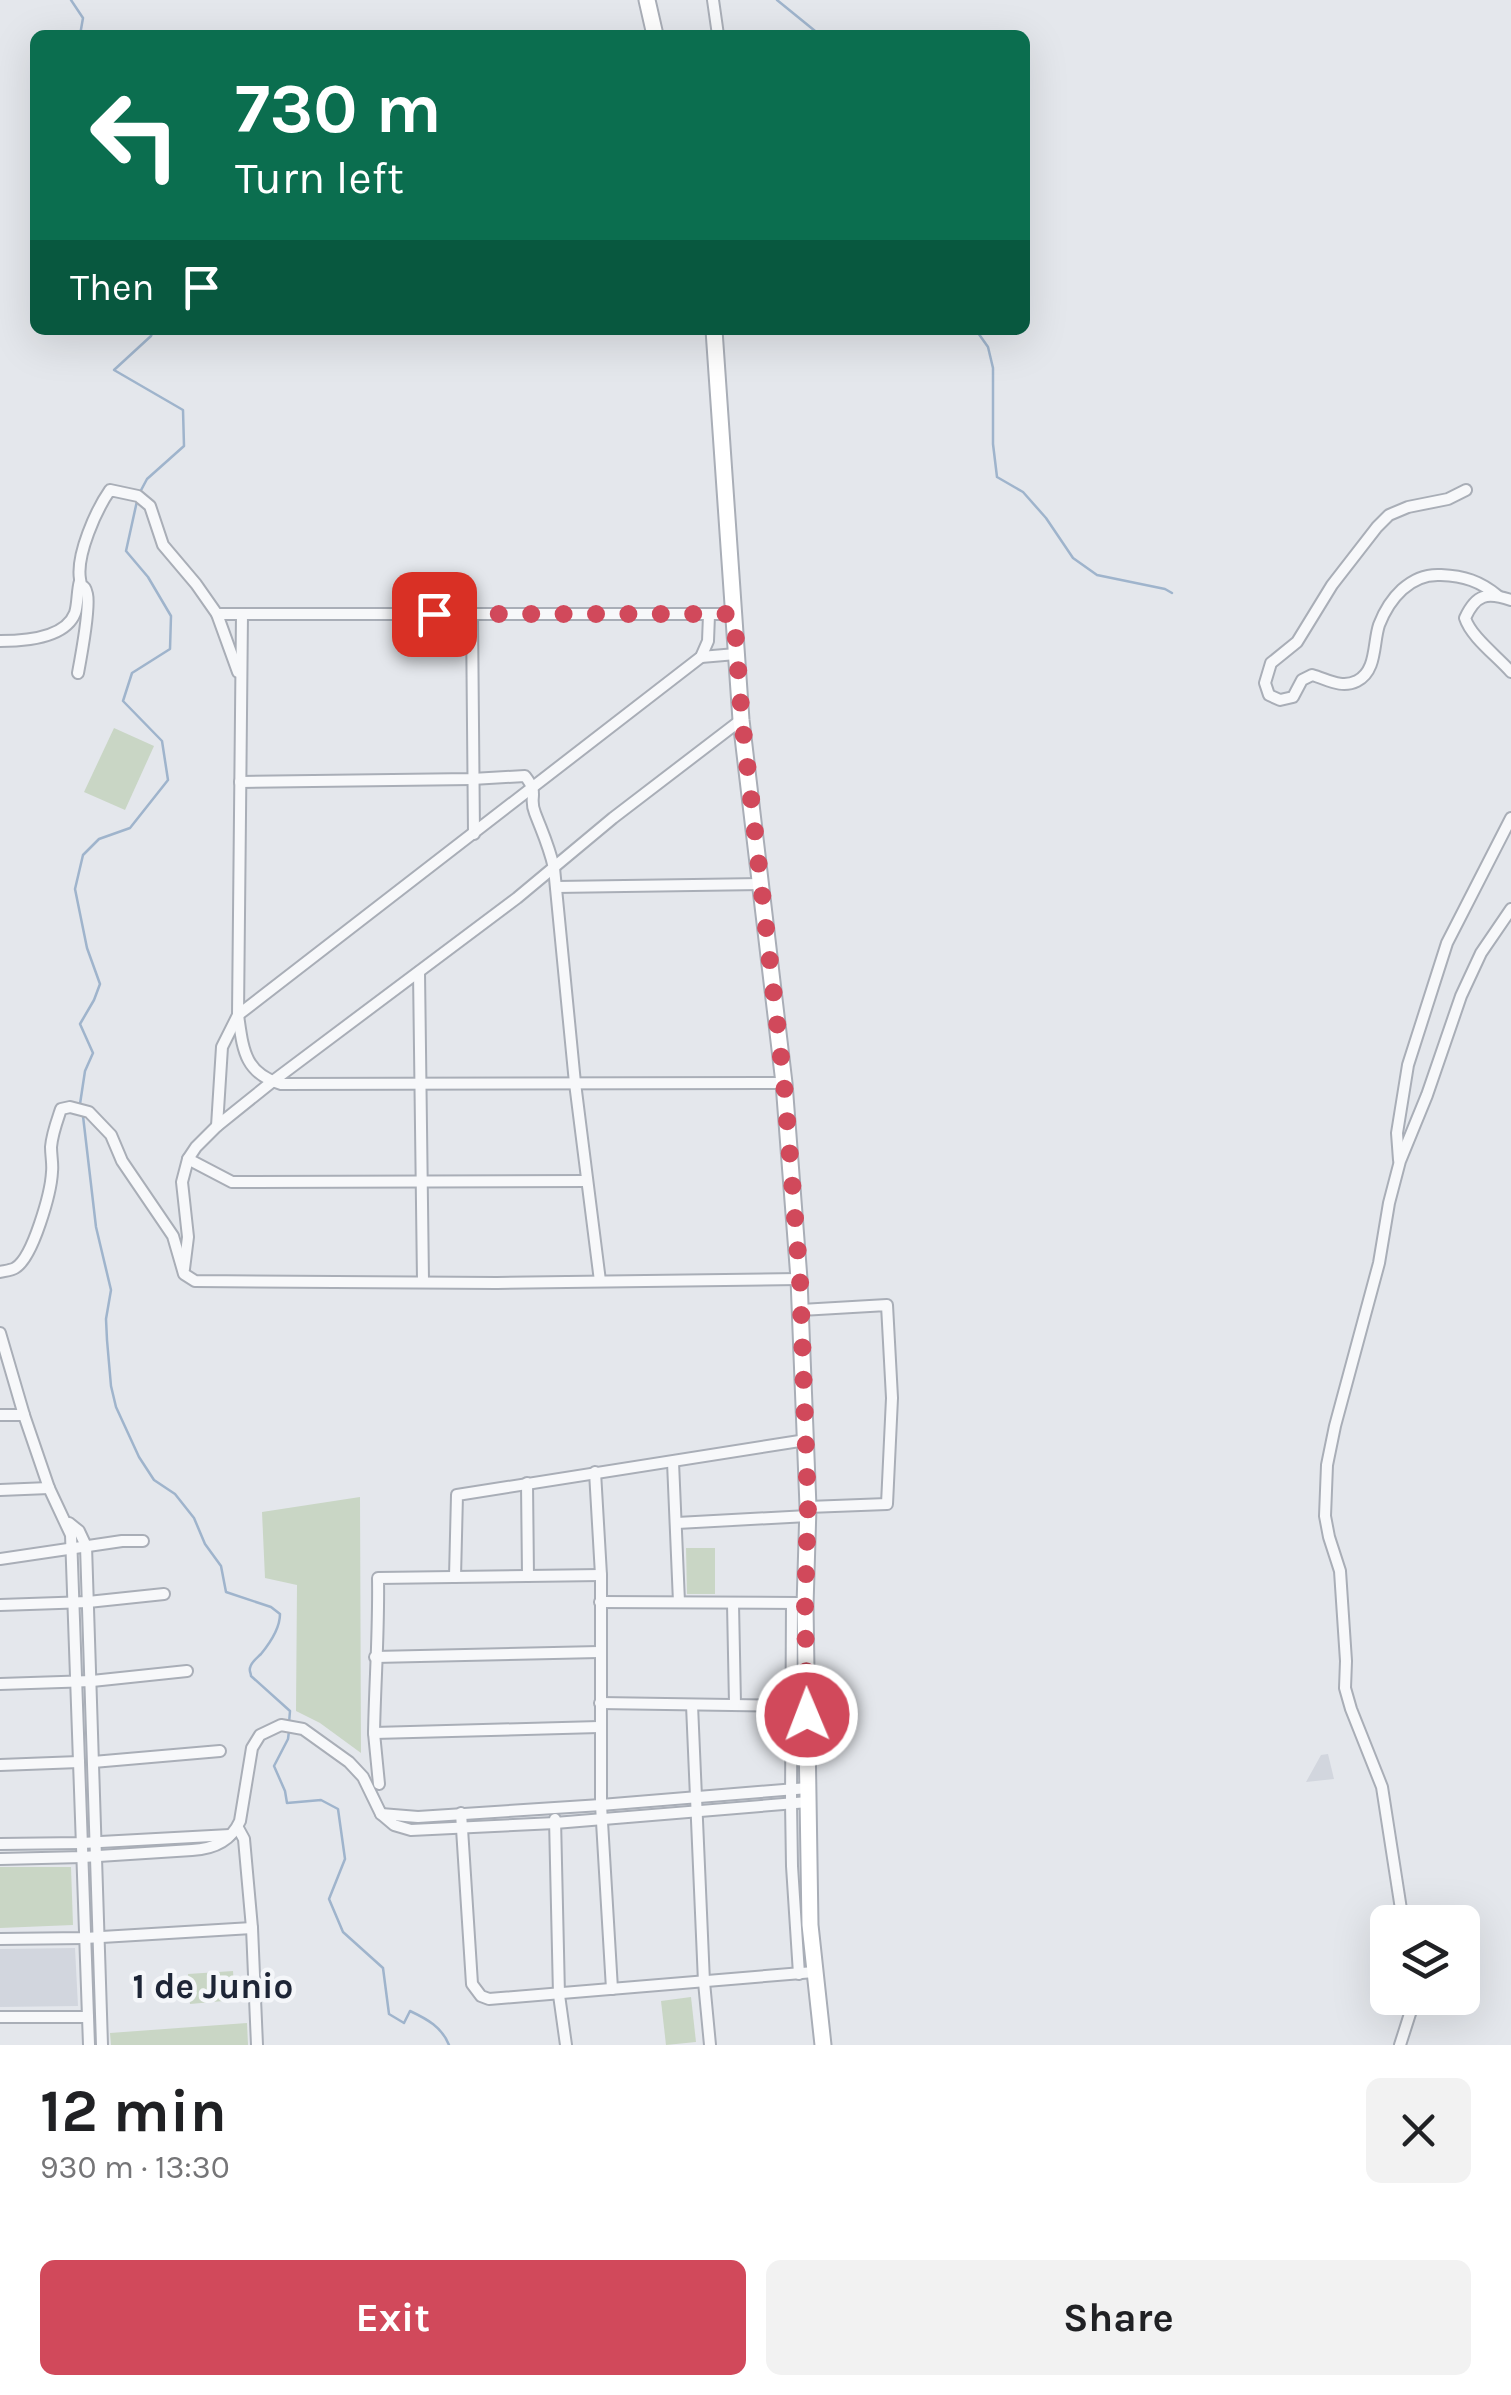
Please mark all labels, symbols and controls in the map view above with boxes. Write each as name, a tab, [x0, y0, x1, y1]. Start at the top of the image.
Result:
text: 730 m	[235, 68, 442, 150]
icon: left	[70, 70, 200, 200]
text: Turn left	[235, 152, 404, 204]
icon: arrive	[174, 260, 229, 315]
text: Then	[70, 265, 154, 310]
pin	[392, 572, 477, 657]
icon: arrive	[407, 587, 462, 642]
position arrow	[755, 1663, 859, 1767]
map controls	[1370, 1905, 1480, 2015]
button: layers	[1370, 1905, 1480, 2015]
district label: 1 de Junio	[133, 1966, 293, 2007]
text: 12 min	[40, 2076, 227, 2146]
button: close	[1366, 2078, 1471, 2183]
text: 930 m · 13:30	[40, 2149, 230, 2186]
button: Exit	[40, 2260, 746, 2375]
button: Share	[766, 2260, 1471, 2375]

